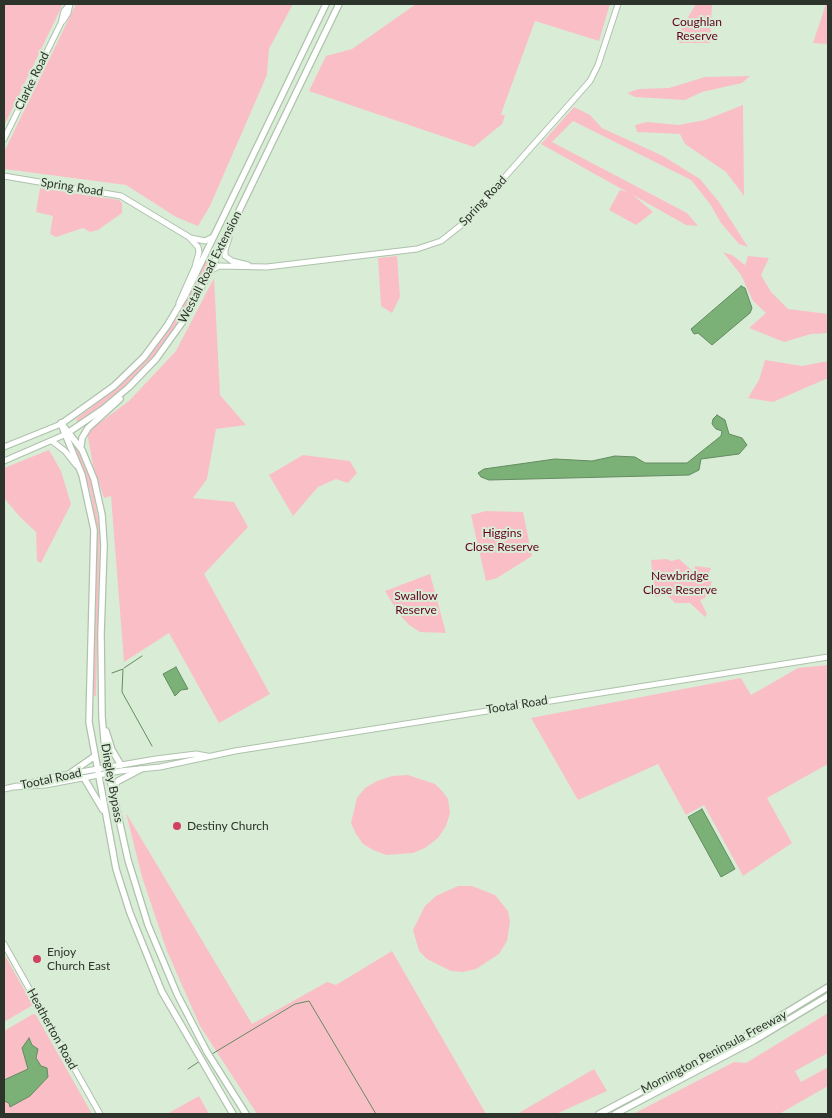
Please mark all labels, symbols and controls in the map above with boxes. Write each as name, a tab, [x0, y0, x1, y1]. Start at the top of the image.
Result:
park label: Coughlan Reserve	[672, 15, 722, 43]
street label: Clarke Road	[12, 50, 52, 112]
street label: Spring Road	[456, 173, 510, 229]
street label: Spring Road	[40, 175, 104, 199]
street label: Westall Road Extension	[175, 209, 245, 325]
park label: Higgins Close Reserve	[465, 526, 539, 554]
park label: Newbridge Close Reserve	[643, 569, 717, 597]
park label: Swallow Reserve	[394, 589, 438, 617]
street label: Tootal Road	[485, 693, 549, 717]
street label: Dingley Bypass	[98, 742, 126, 824]
street label: Tootal Road	[19, 766, 83, 792]
place label: Destiny Church	[187, 819, 269, 833]
marker: Destiny Church	[171, 820, 183, 832]
place label: Enjoy Church East	[47, 945, 110, 973]
marker: Enjoy Church East	[31, 953, 43, 965]
street label: Heatherton Road	[24, 986, 80, 1072]
street label: Mornington Peninsula Freeway	[639, 1007, 789, 1097]

